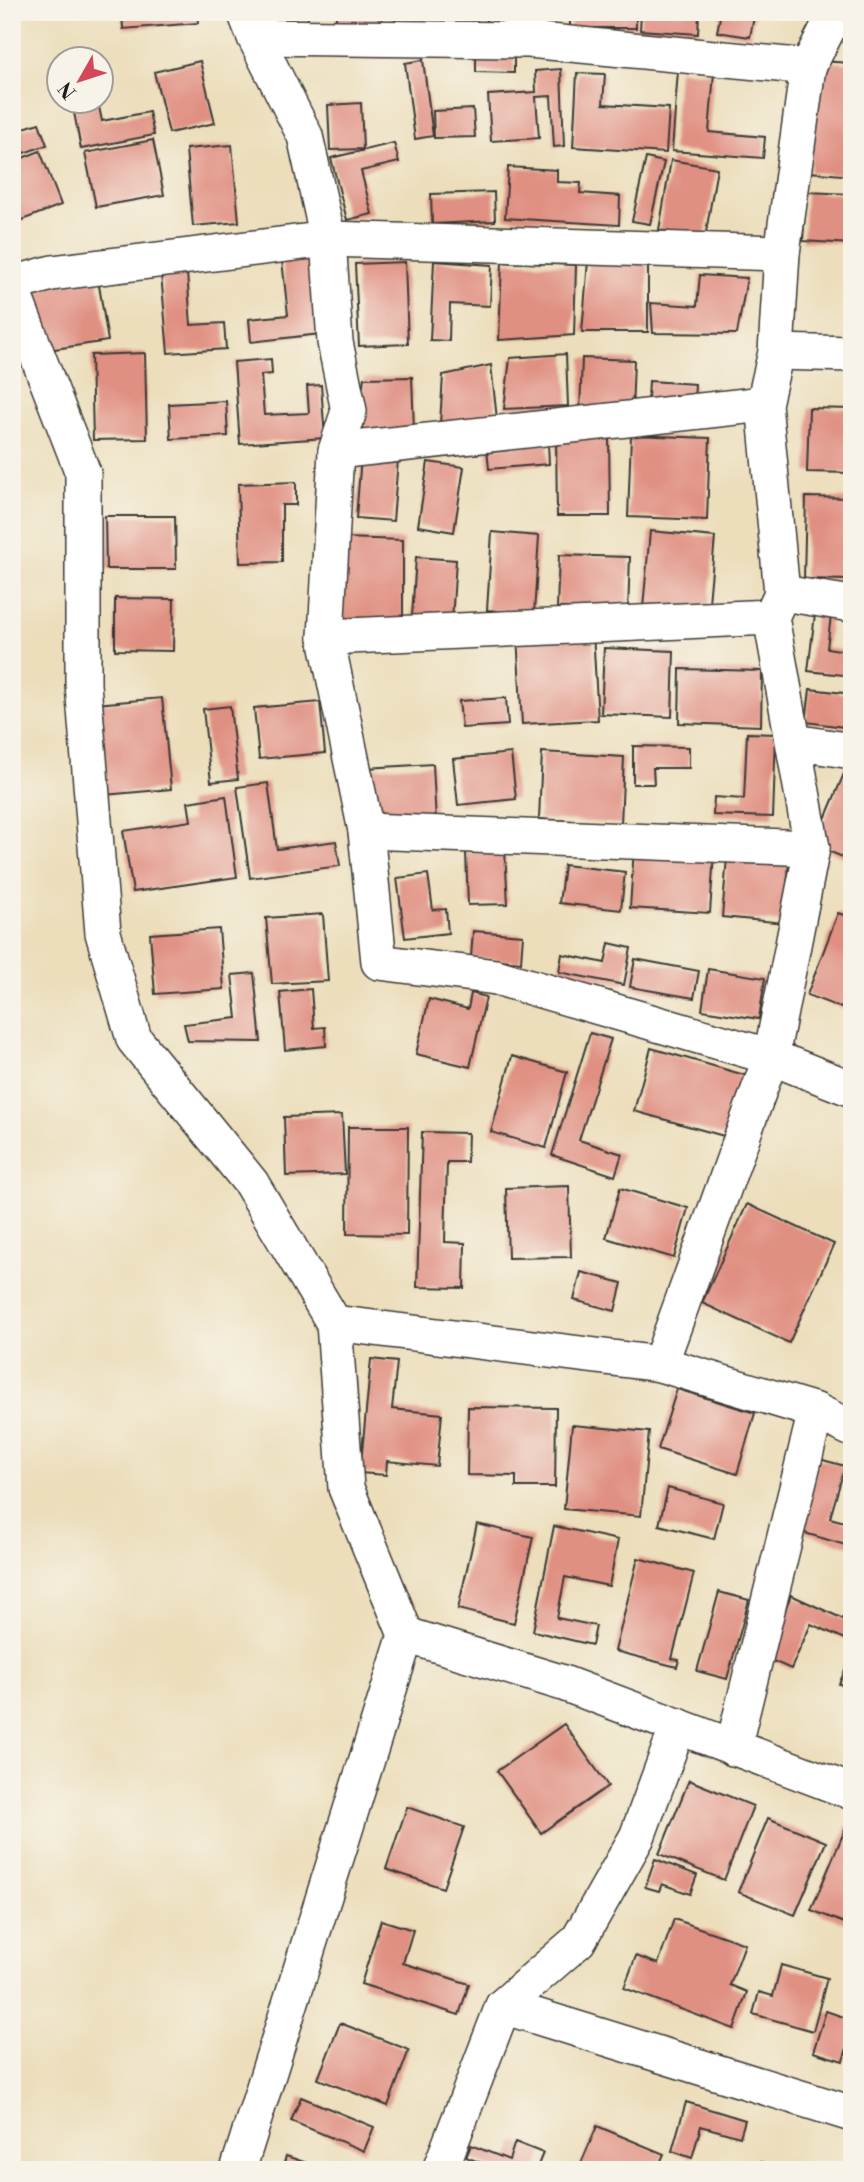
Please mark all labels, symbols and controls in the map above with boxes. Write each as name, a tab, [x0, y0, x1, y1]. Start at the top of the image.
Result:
north arrow	[46, 46, 116, 116]
text: N	[54, 77, 82, 103]

